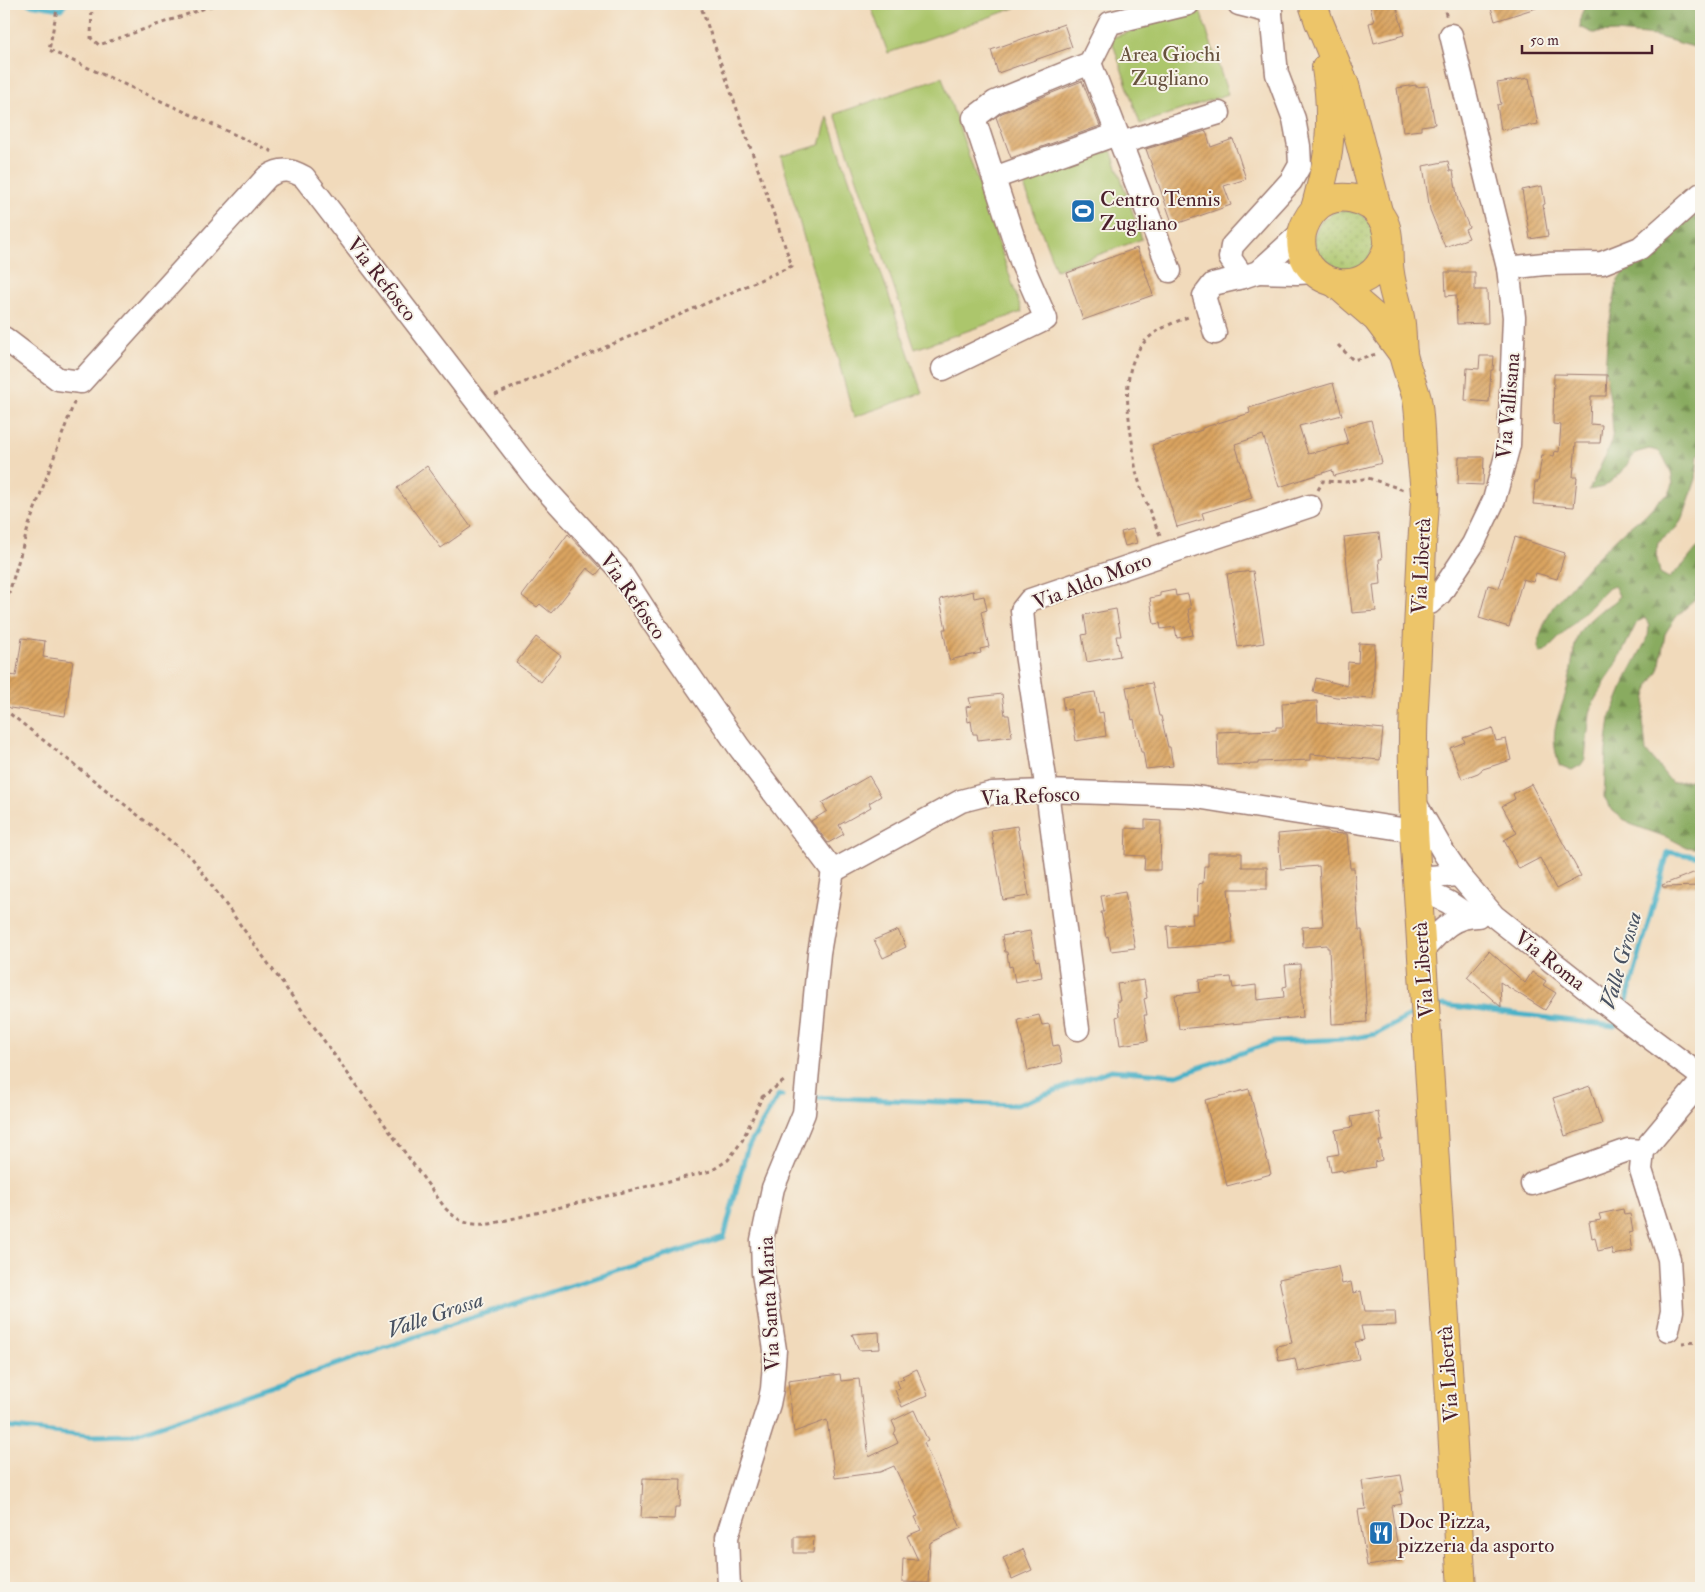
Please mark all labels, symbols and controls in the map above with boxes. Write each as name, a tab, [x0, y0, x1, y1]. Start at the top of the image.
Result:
scale bar	[1522, 22, 1652, 54]
text: 50 m	[1530, 31, 1559, 50]
park label: Area Giochi Zugliano	[1118, 41, 1221, 92]
place label: Centro Tennis Zugliano	[1100, 186, 1220, 237]
sports icon: Centro Tennis Zugliano	[1070, 198, 1096, 224]
street label: Via Refosco	[340, 232, 423, 327]
street label: Via Vallisana	[1490, 351, 1527, 460]
street label: Via Libertà	[1405, 517, 1438, 615]
street label: Via Aldo Moro	[1029, 546, 1155, 616]
street label: Via Refosco	[593, 548, 672, 645]
street label: Via Refosco	[980, 780, 1080, 813]
water label: Valle Grossa	[1594, 908, 1648, 1012]
street label: Via Libertà	[1407, 921, 1440, 1019]
street label: Via Roma	[1509, 924, 1591, 997]
street label: Via Santa Maria	[752, 1235, 787, 1372]
water label: Valle Grossa	[384, 1285, 487, 1344]
street label: Via Libertà	[1432, 1325, 1465, 1423]
place label: Doc Pizza, pizzeria da asporto	[1397, 1508, 1554, 1559]
restaurant icon: Doc Pizza, pizzeria da asporto	[1368, 1520, 1394, 1546]

